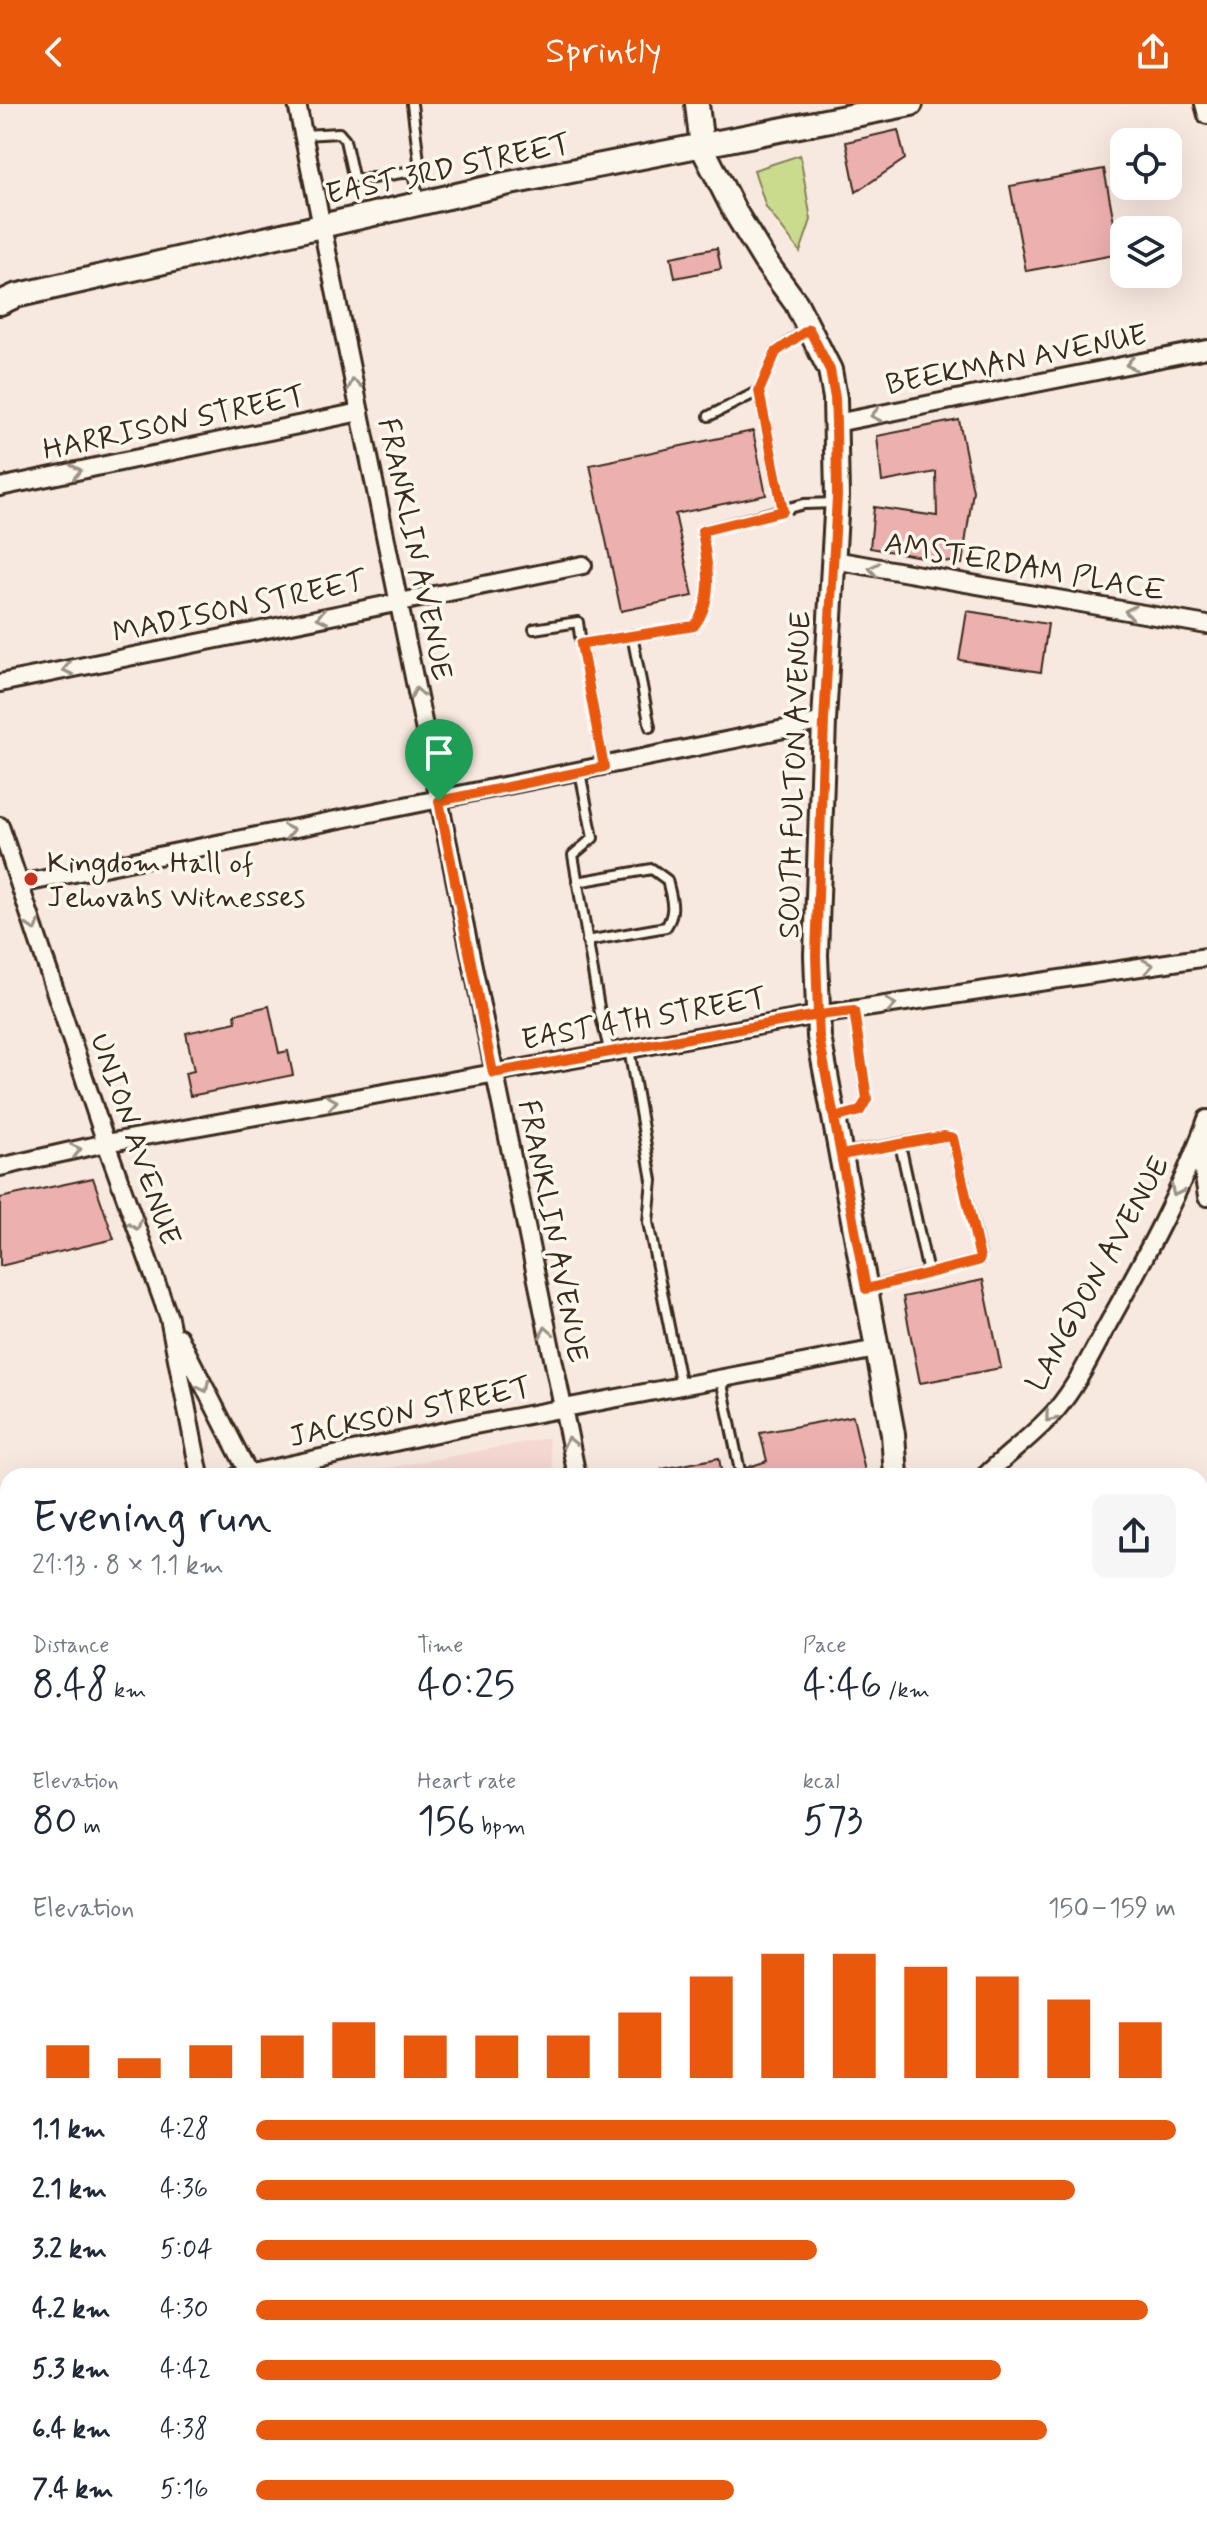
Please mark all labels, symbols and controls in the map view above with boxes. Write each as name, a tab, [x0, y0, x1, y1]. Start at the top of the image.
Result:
text: Sprintly	[545, 29, 662, 76]
icon: back	[32, 30, 76, 74]
icon: share	[1131, 30, 1175, 74]
street label: EAST 3RD STREET	[322, 124, 574, 214]
map controls	[1110, 128, 1182, 288]
button: locate	[1110, 128, 1182, 200]
button: layers	[1110, 216, 1182, 288]
street label: BEEKMAN AVENUE	[882, 316, 1150, 405]
one-way arrow	[1124, 355, 1137, 372]
street label: HARRISON STREET	[39, 377, 309, 470]
one-way arrow	[346, 377, 363, 390]
one-way arrow	[869, 406, 882, 423]
street label: FRANKLIN AVENUE	[368, 415, 461, 684]
one-way arrow	[69, 463, 83, 480]
street label: AMSTERDAM PLACE	[881, 524, 1168, 611]
street label: MADISON STREET	[109, 561, 371, 653]
one-way arrow	[867, 561, 881, 578]
one-way arrow	[1123, 605, 1137, 622]
one-way arrow	[316, 608, 330, 625]
street label: SOUTH FULTON AVENUE	[770, 611, 821, 940]
one-way arrow	[61, 660, 74, 677]
one-way arrow	[410, 686, 427, 700]
pin	[405, 719, 473, 801]
icon: arrive	[417, 731, 461, 775]
one-way arrow	[282, 823, 296, 840]
place label: Kingdom Hall of Jehovahs Witnesses	[47, 844, 305, 917]
marker: Kingdom Hall of Jehovahs Witnesses	[22, 870, 40, 888]
one-way arrow	[25, 918, 41, 932]
one-way arrow	[1141, 958, 1155, 975]
street label: EAST 4TH STREET	[519, 979, 770, 1060]
one-way arrow	[884, 997, 898, 1014]
street label: UNION AVENUE	[80, 1028, 189, 1251]
one-way arrow	[325, 1095, 338, 1112]
street label: FRANKLIN AVENUE	[508, 1097, 597, 1366]
one-way arrow	[69, 1142, 82, 1159]
street label: LANGDON AVENUE	[1017, 1149, 1179, 1398]
one-way arrow	[1170, 1182, 1186, 1197]
one-way arrow	[126, 1217, 142, 1231]
one-way arrow	[538, 1326, 555, 1340]
street label: JACKSON STREET	[286, 1368, 535, 1457]
one-way arrow	[195, 1379, 210, 1394]
one-way arrow	[1045, 1408, 1060, 1423]
one-way arrow	[561, 1436, 578, 1450]
text: Evening run	[32, 1490, 272, 1548]
button: share	[1092, 1494, 1176, 1578]
text: 21:13 · 8 × 1.1 km	[32, 1549, 224, 1583]
text: Distance	[32, 1632, 109, 1660]
text: Time	[417, 1632, 463, 1660]
text: Pace	[803, 1632, 846, 1660]
text: 8.48	[32, 1660, 108, 1712]
text: 40:25	[417, 1660, 515, 1712]
text: 4:46	[803, 1660, 882, 1712]
text: km	[108, 1677, 146, 1705]
text: /km	[882, 1677, 930, 1705]
text: Elevation	[32, 1768, 119, 1796]
text: Heart rate	[417, 1768, 516, 1796]
text: kcal	[803, 1768, 840, 1796]
text: 80	[32, 1796, 77, 1848]
text: 156	[417, 1796, 475, 1848]
text: 573	[803, 1796, 863, 1848]
text: m	[77, 1813, 101, 1841]
text: bpm	[475, 1813, 526, 1841]
text: Elevation	[32, 1892, 134, 1926]
text: 150–159 m	[1048, 1892, 1176, 1926]
text: 1.1 km	[32, 2113, 106, 2147]
text: 4:28	[160, 2113, 209, 2147]
text: 2.1 km	[32, 2173, 107, 2207]
text: 4:36	[160, 2173, 208, 2207]
text: 3.2 km	[32, 2233, 107, 2267]
text: 5:04	[160, 2233, 213, 2267]
text: 4.2 km	[32, 2293, 110, 2327]
text: 4:30	[160, 2293, 209, 2327]
text: 5.3 km	[32, 2353, 110, 2387]
text: 4:42	[160, 2353, 211, 2387]
text: 6.4 km	[32, 2413, 111, 2447]
text: 4:38	[160, 2413, 208, 2447]
text: 7.4 km	[32, 2473, 113, 2507]
text: 5:16	[160, 2473, 209, 2507]

